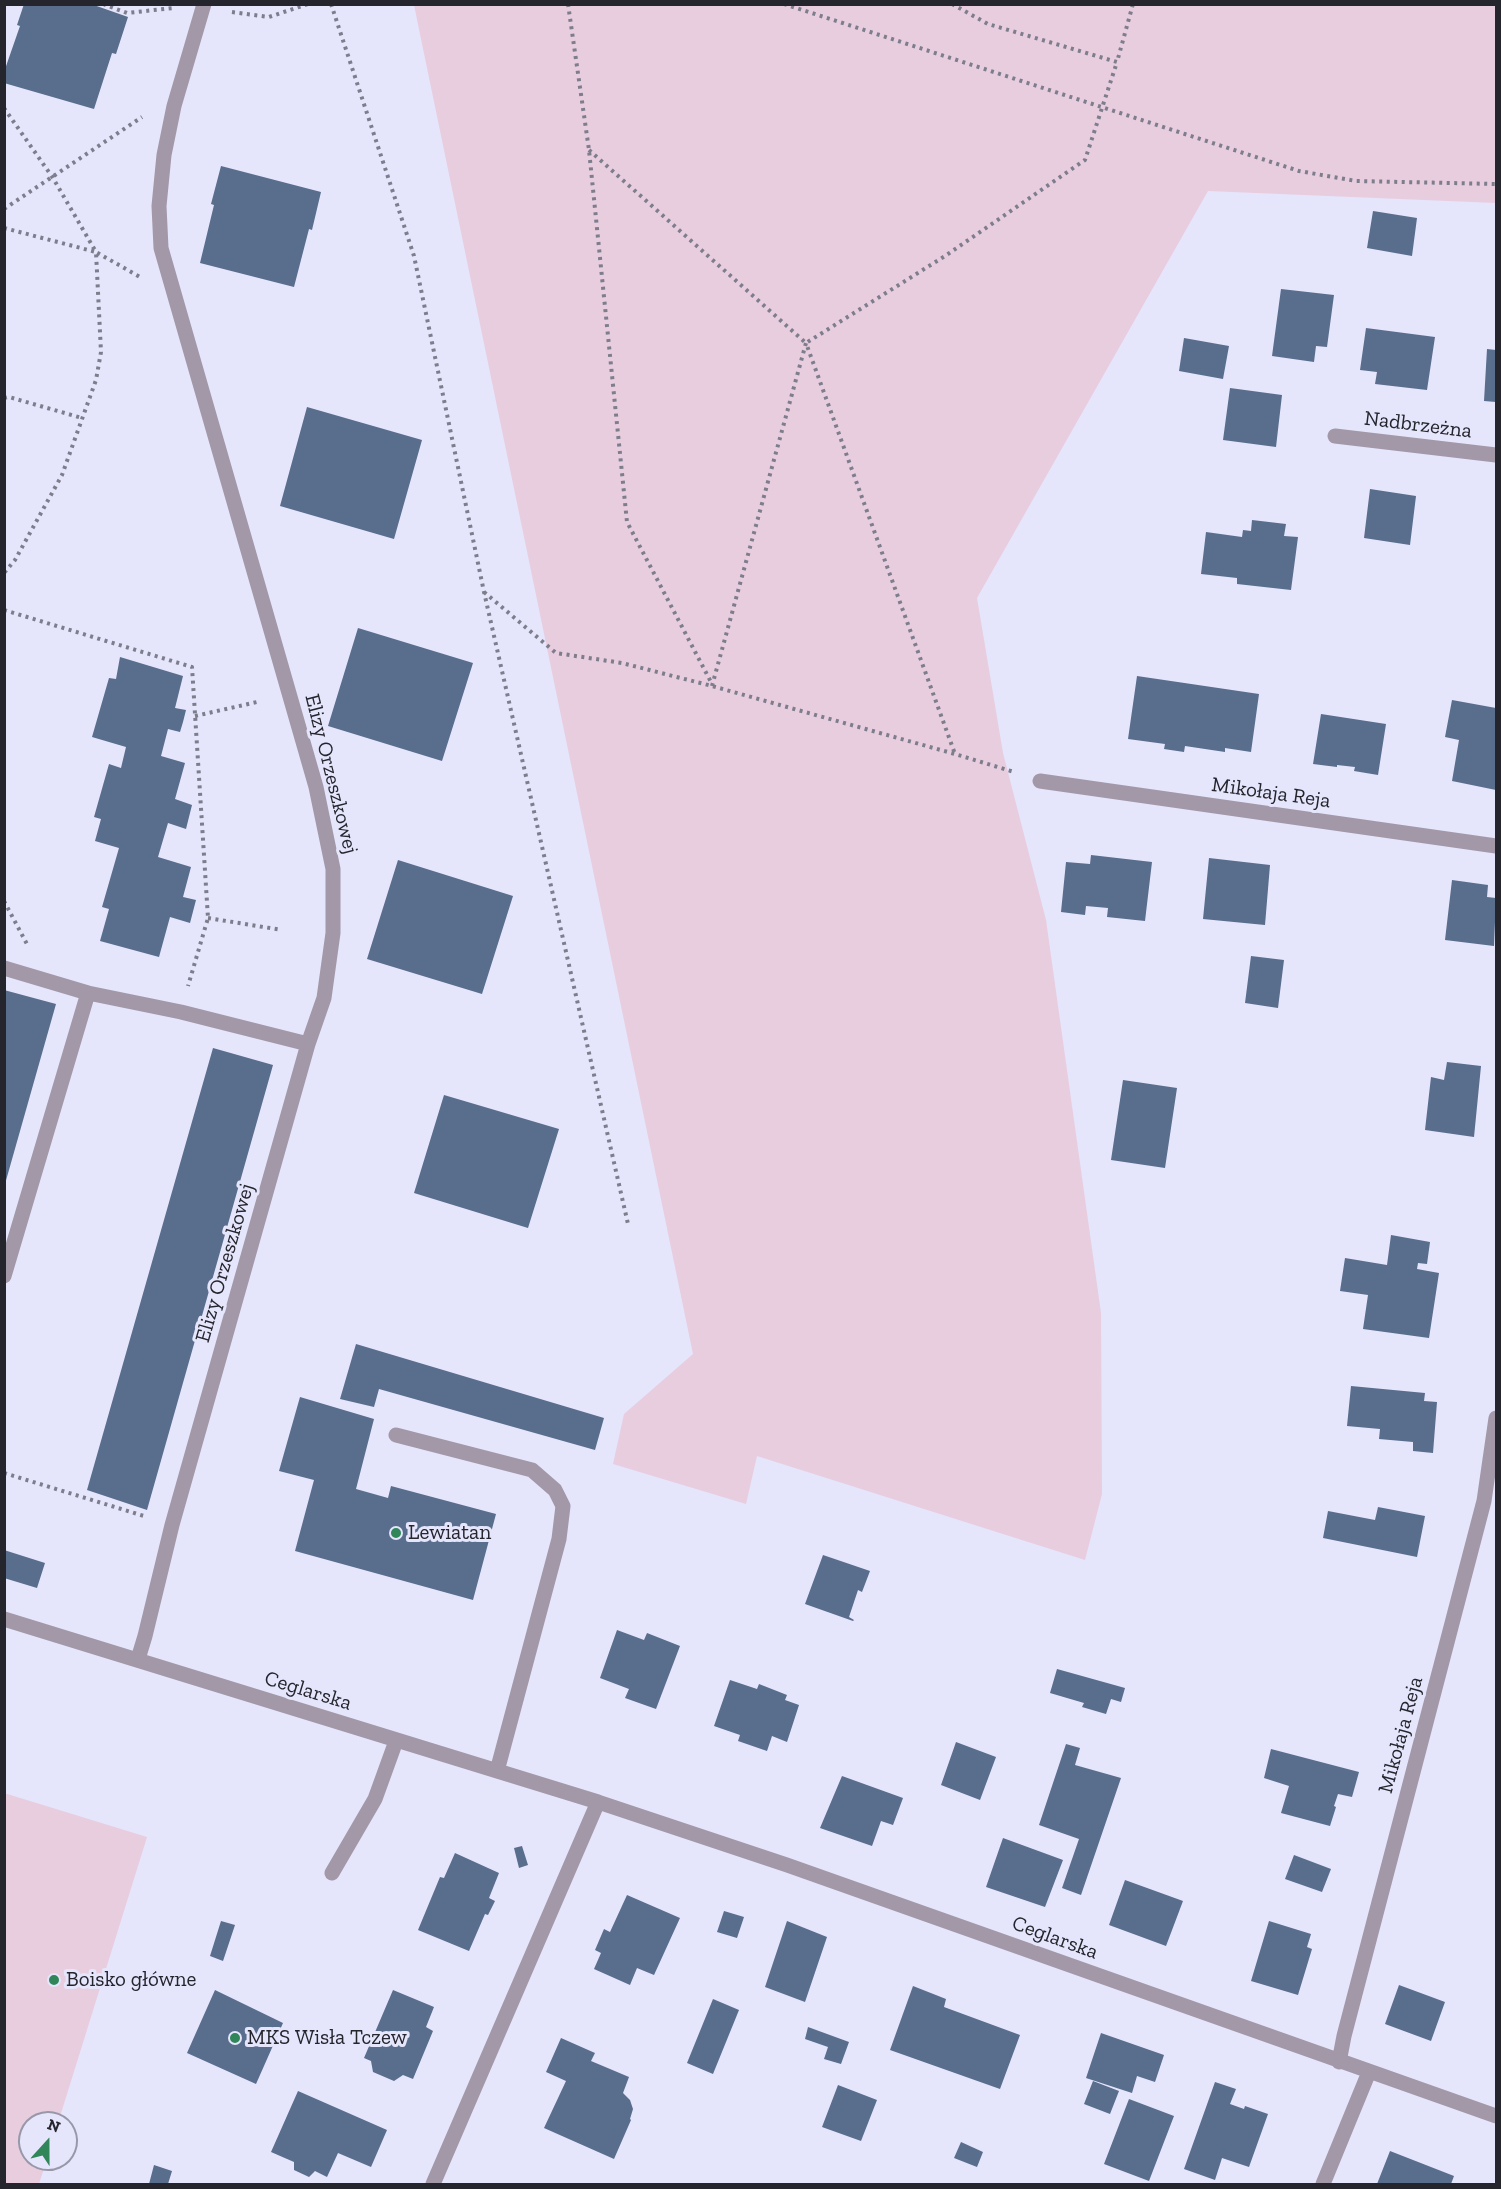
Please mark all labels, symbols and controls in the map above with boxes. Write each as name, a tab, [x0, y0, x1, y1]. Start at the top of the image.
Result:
street label: Nadbrzeżna	[1363, 406, 1473, 444]
street label: Elizy Orzeszkowej	[299, 691, 363, 857]
street label: Mikołaja Reja	[1210, 772, 1332, 814]
street label: Elizy Orzeszkowej	[190, 1181, 260, 1345]
place label: Lewiatan	[408, 1520, 491, 1546]
marker: Lewiatan	[389, 1526, 403, 1540]
street label: Ceglarska	[261, 1666, 355, 1716]
street label: Mikołaja Reja	[1373, 1674, 1429, 1796]
street label: Ceglarska	[1009, 1911, 1101, 1965]
place label: Boisko główne	[66, 1967, 196, 1993]
marker: Boisko główne	[47, 1973, 61, 1987]
place label: MKS Wisła Tczew	[247, 2025, 407, 2051]
marker: MKS Wisła Tczew	[228, 2031, 242, 2045]
north arrow	[18, 2111, 78, 2171]
text: N	[45, 2115, 63, 2137]

